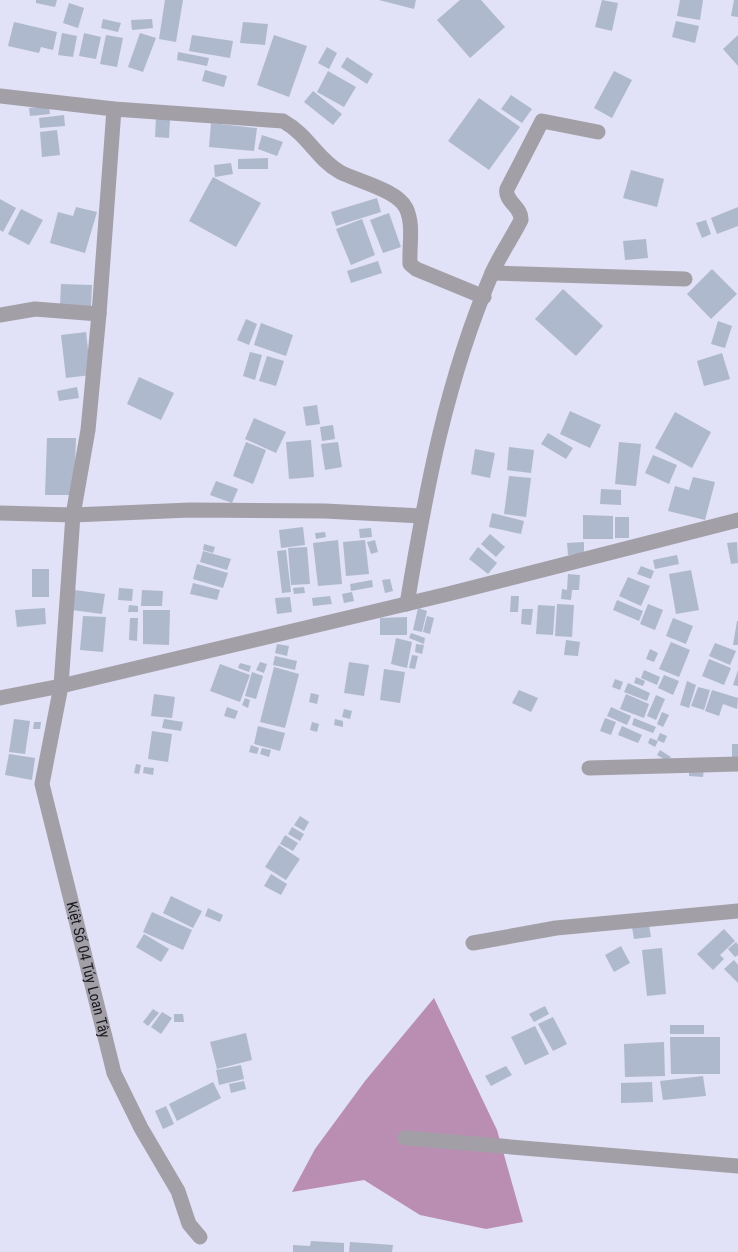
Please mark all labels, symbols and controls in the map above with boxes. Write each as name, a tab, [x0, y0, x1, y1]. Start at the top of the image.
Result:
street label: Kiệt Số 04 Túy Loan Tây	[63, 900, 114, 1040]

